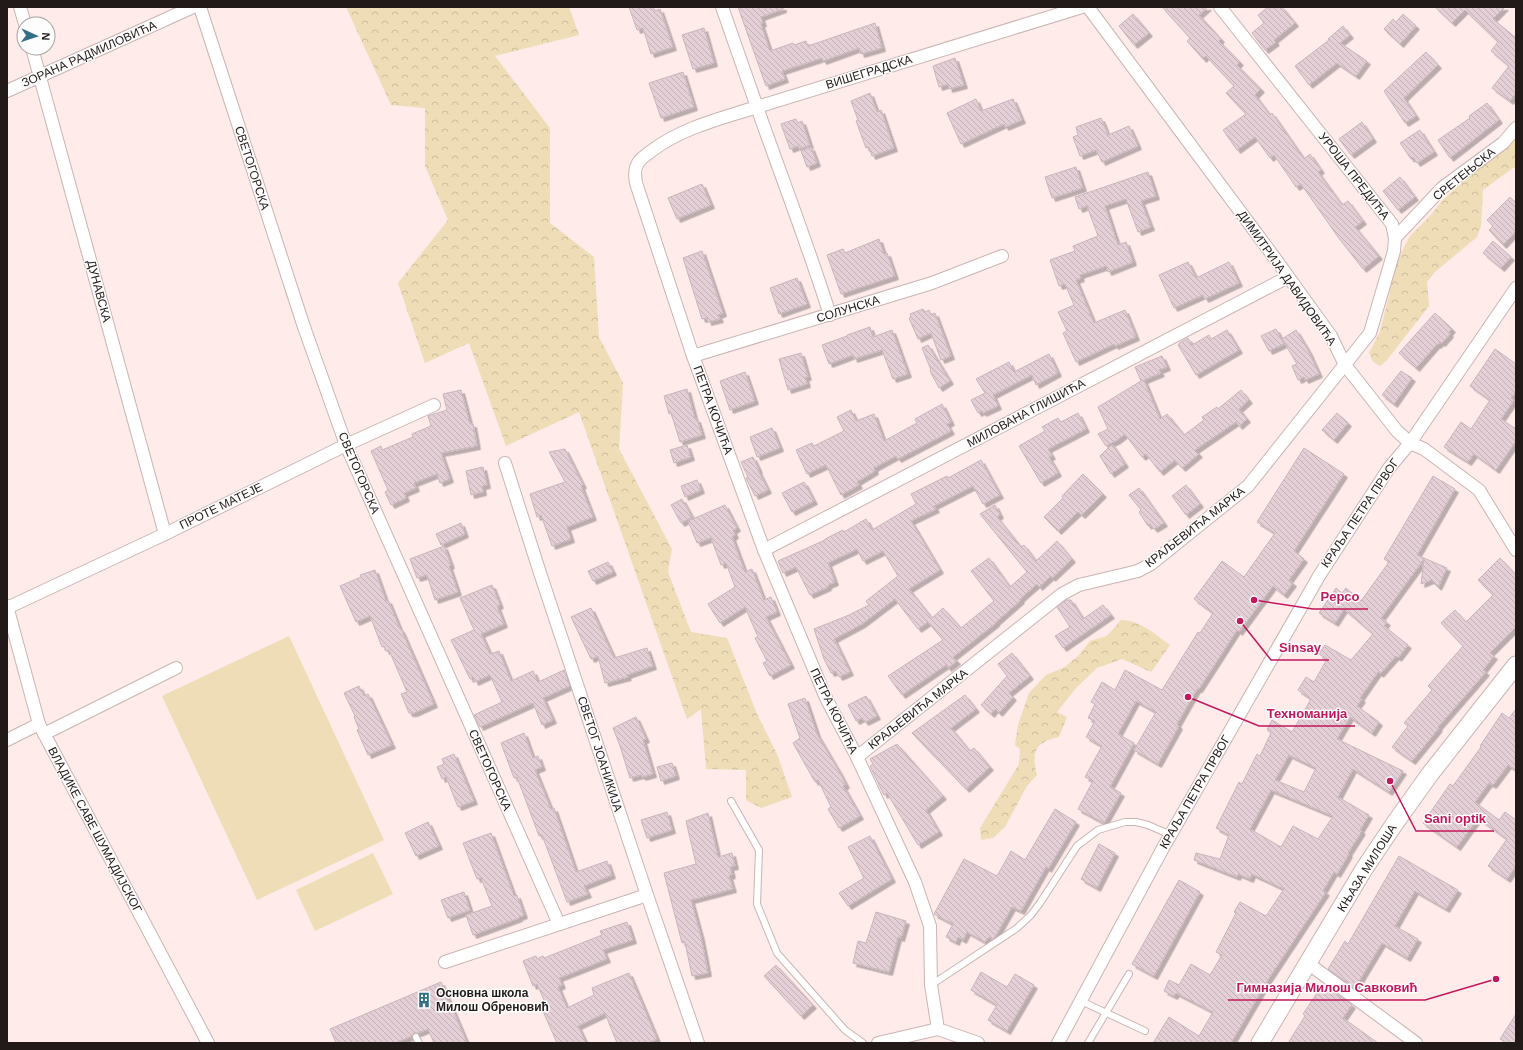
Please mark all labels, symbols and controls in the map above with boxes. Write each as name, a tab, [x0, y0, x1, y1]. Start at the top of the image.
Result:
north arrow	[16, 16, 56, 56]
street label: ЗОРАНА РАДМИЛОВИЋА	[19, 18, 159, 90]
text: N	[40, 32, 52, 41]
street label: ВИШЕГРАДСКА	[824, 52, 914, 92]
street label: СВЕТОГОРСКА	[232, 124, 272, 212]
street label: УРОША ПРЕДИЋА	[1316, 130, 1392, 222]
street label: СРЕТЕЊСКА	[1430, 145, 1498, 203]
street label: ДИМИТРИЈА ДАВИДОВИЋА	[1235, 208, 1339, 348]
street label: ДУНАВСКА	[84, 258, 114, 324]
street label: СОЛУНСКА	[815, 293, 881, 325]
street label: ПЕТРА КОЧИЋА	[690, 364, 736, 456]
street label: МИЛОВАНА ГЛИШИЋА	[965, 376, 1087, 450]
street label: СВЕТОГОРСКА	[335, 430, 383, 516]
street label: КРАЉА ПЕТРА ПРВОГ	[1318, 455, 1402, 570]
street label: ПРОТЕ МАТЕЈЕ	[177, 480, 265, 532]
street label: КРАЉЕВИЋА МАРКА	[1143, 484, 1247, 570]
callout: Pepco	[1313, 584, 1368, 609]
text: Pepco	[1320, 589, 1360, 604]
callout: Sinsay	[1271, 635, 1329, 660]
text: Sinsay	[1279, 640, 1322, 655]
street label: ПЕТРА КОЧИЋА	[807, 666, 861, 756]
street label: КРАЉЕВИЋА МАРКА	[866, 666, 970, 752]
street label: СВЕТОГ ЈОАНИКИЈА	[575, 694, 625, 814]
callout: Техноманија	[1259, 701, 1355, 726]
text: Техноманија	[1267, 706, 1348, 721]
street label: СВЕТОГОРСКА	[466, 727, 514, 813]
street label: КРАЉА ПЕТРА ПРВОГ	[1157, 732, 1234, 851]
street label: ВЛАДИКЕ САВЕ ШУМАДИЈСКОГ	[45, 745, 145, 916]
callout: Sani optik	[1416, 806, 1494, 831]
text: Sani optik	[1424, 811, 1487, 826]
street label: КЊАЗА МИЛОША	[1334, 822, 1400, 914]
callout: Гимназија Милош Савковић	[1228, 975, 1425, 1000]
text: Гимназија Милош Савковић	[1236, 980, 1418, 995]
place label: Основна школа Милош Обреновић	[436, 986, 549, 1014]
building icon: Основна школа Милош Обреновић	[415, 991, 433, 1009]

